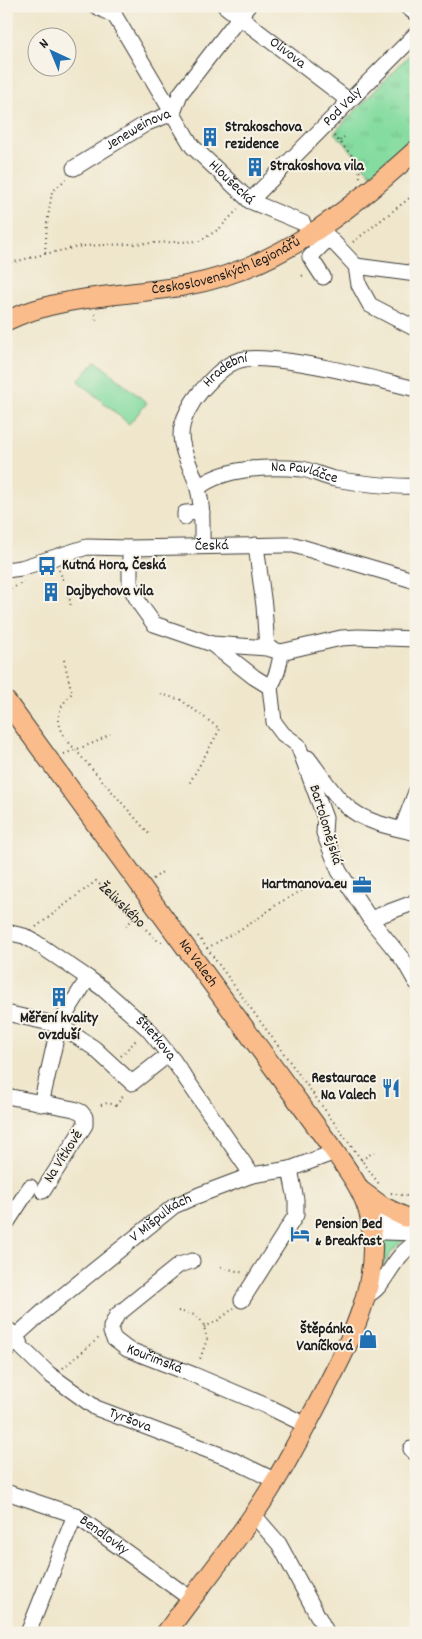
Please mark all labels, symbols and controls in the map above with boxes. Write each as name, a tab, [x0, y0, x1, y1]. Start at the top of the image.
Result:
north arrow	[28, 28, 78, 78]
street label: Olivova	[264, 32, 311, 75]
text: N	[35, 34, 54, 54]
street label: Pod Valy	[318, 82, 368, 132]
street label: Jeneweinova	[102, 103, 175, 157]
place label: Strakoschova rezidence	[225, 117, 303, 156]
building icon: Strakoschova rezidence	[199, 126, 221, 148]
street label: Hloušecká	[203, 155, 260, 211]
building icon: Strakoshova vila	[244, 156, 266, 178]
place label: Strakoshova vila	[270, 156, 365, 178]
street label: Československých legionářů	[150, 232, 305, 301]
street label: Hradební	[198, 348, 250, 393]
street label: Na Pavláčce	[271, 457, 340, 490]
street label: Česká	[194, 535, 229, 558]
bus stop icon: Kutná Hora, Česká	[36, 555, 58, 577]
place label: Kutná Hora, Česká	[62, 555, 166, 577]
building icon: Dajbychova vila	[40, 581, 62, 603]
place label: Dajbychova vila	[66, 581, 154, 603]
street label: Bartolomějská	[302, 782, 348, 868]
place label: Hartmanova.eu	[261, 874, 348, 896]
office icon: Hartmanova.eu	[351, 874, 373, 896]
street label: Želivského	[93, 877, 150, 934]
street label: Na Valech	[172, 935, 223, 992]
building icon: Měření kvality ovzduší	[48, 986, 70, 1008]
place label: Měření kvality ovzduší	[20, 1008, 99, 1047]
street label: Štietkova	[130, 1011, 181, 1067]
place label: Restaurace Na Valech	[312, 1068, 376, 1107]
restaurant icon: Restaurace Na Valech	[380, 1077, 402, 1099]
street label: Na Vítkově	[39, 1126, 89, 1188]
street label: V Mišpulkách	[125, 1188, 196, 1248]
place label: Pension Bed & Breakfast	[315, 1214, 382, 1253]
hotel icon: Pension Bed & Breakfast	[289, 1223, 311, 1245]
place label: Štěpánka Vaníčková	[296, 1319, 354, 1358]
shop icon: Štěpánka Vaníčková	[357, 1328, 379, 1350]
street label: Kouřimská	[123, 1339, 186, 1381]
street label: Tyršova	[105, 1403, 155, 1439]
street label: Bendlovky	[74, 1510, 134, 1562]

